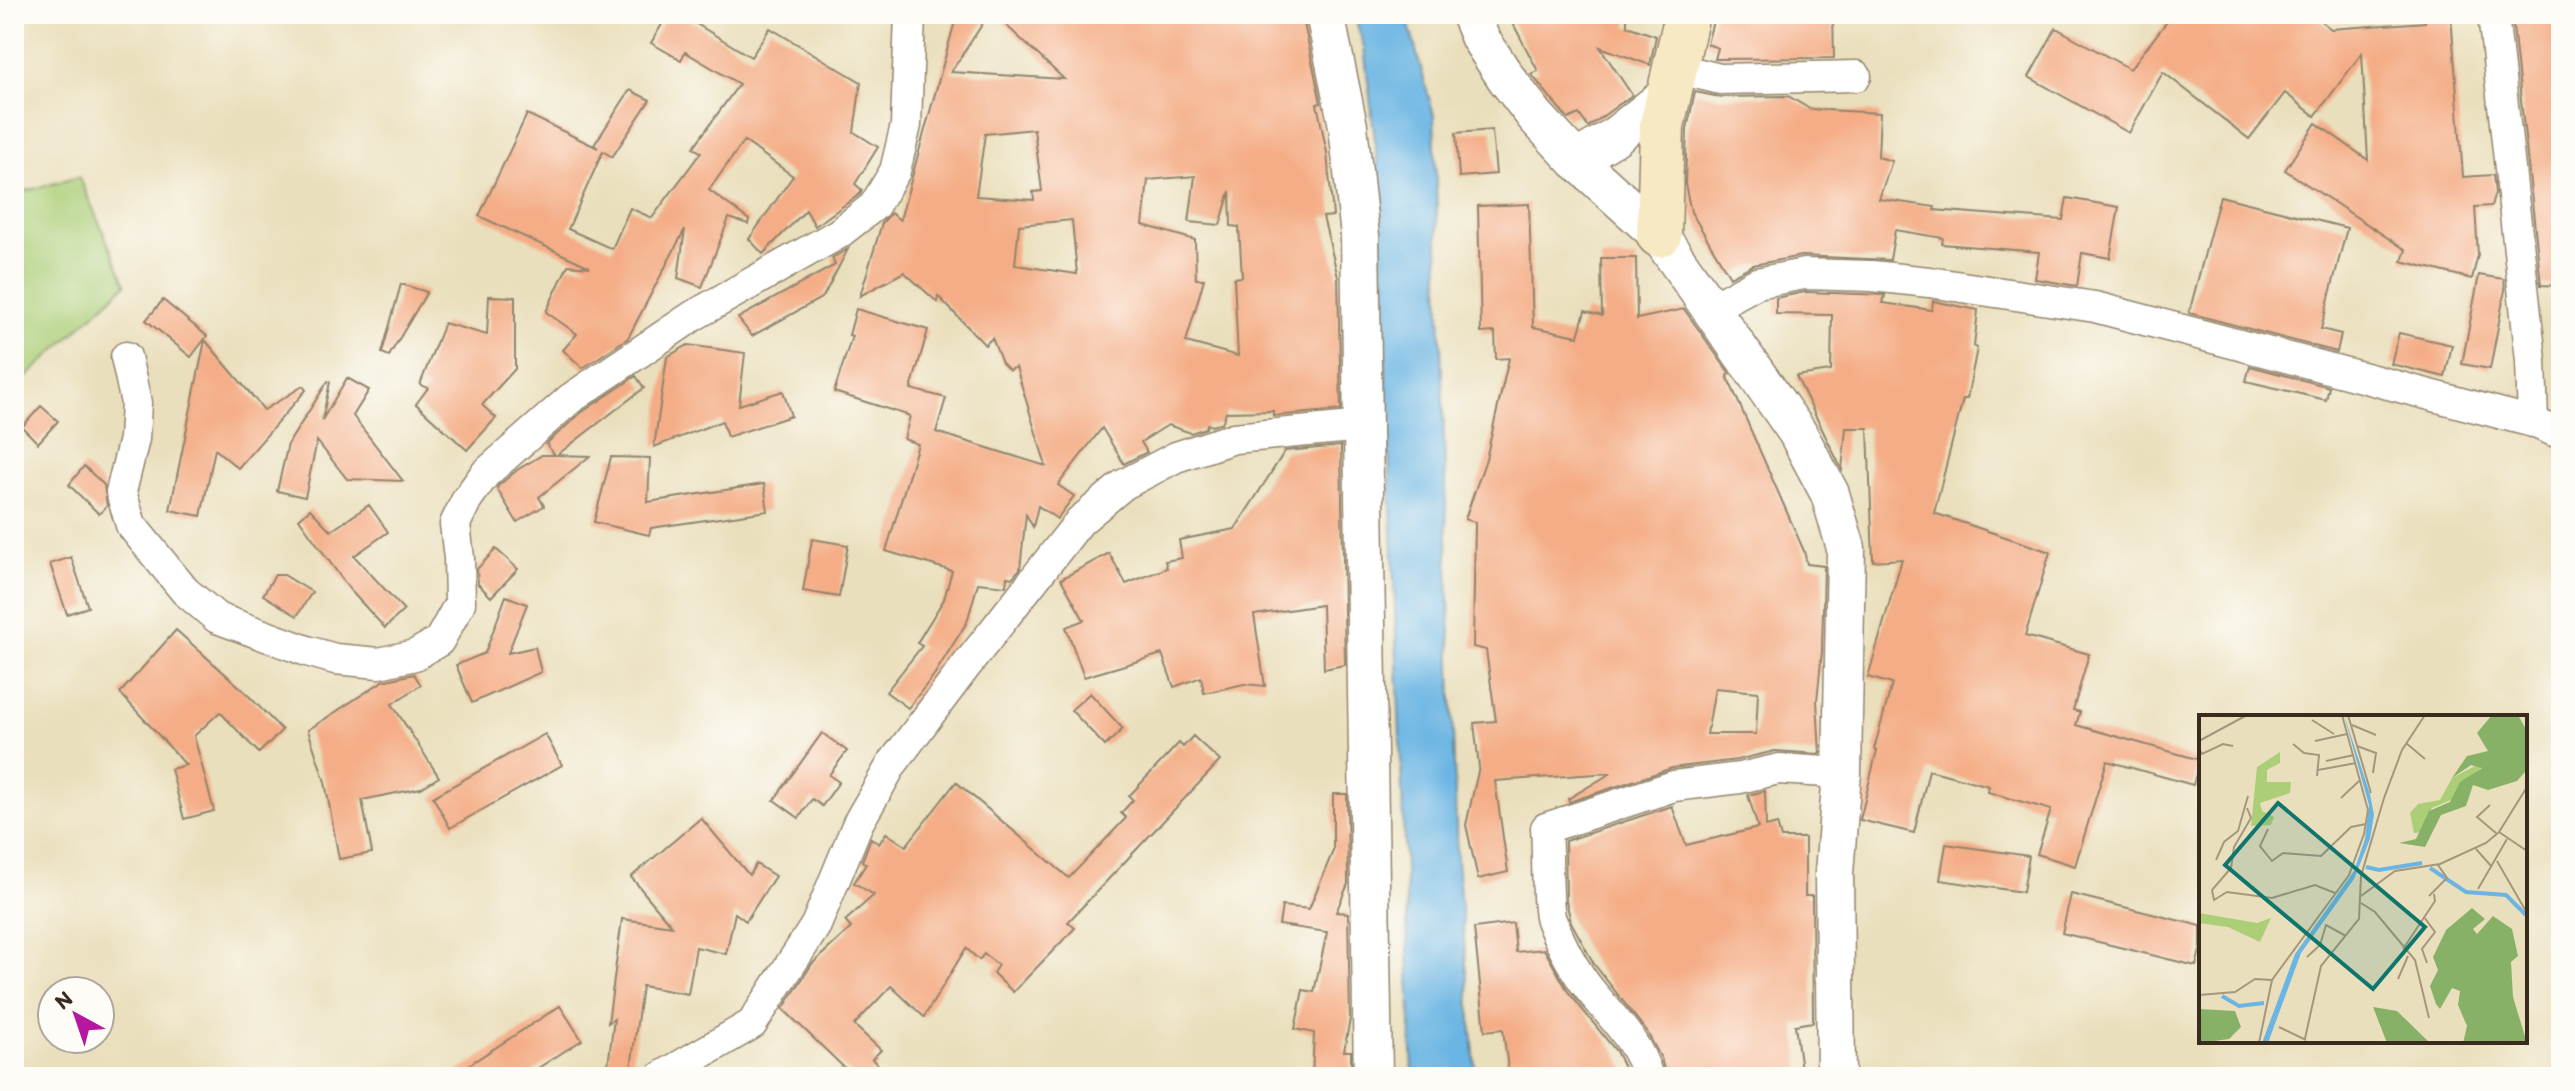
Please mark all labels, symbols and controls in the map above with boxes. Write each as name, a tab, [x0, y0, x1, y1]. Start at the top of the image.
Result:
inset map	[2199, 715, 2527, 1043]
north arrow	[36, 975, 116, 1055]
text: N	[49, 985, 78, 1015]

